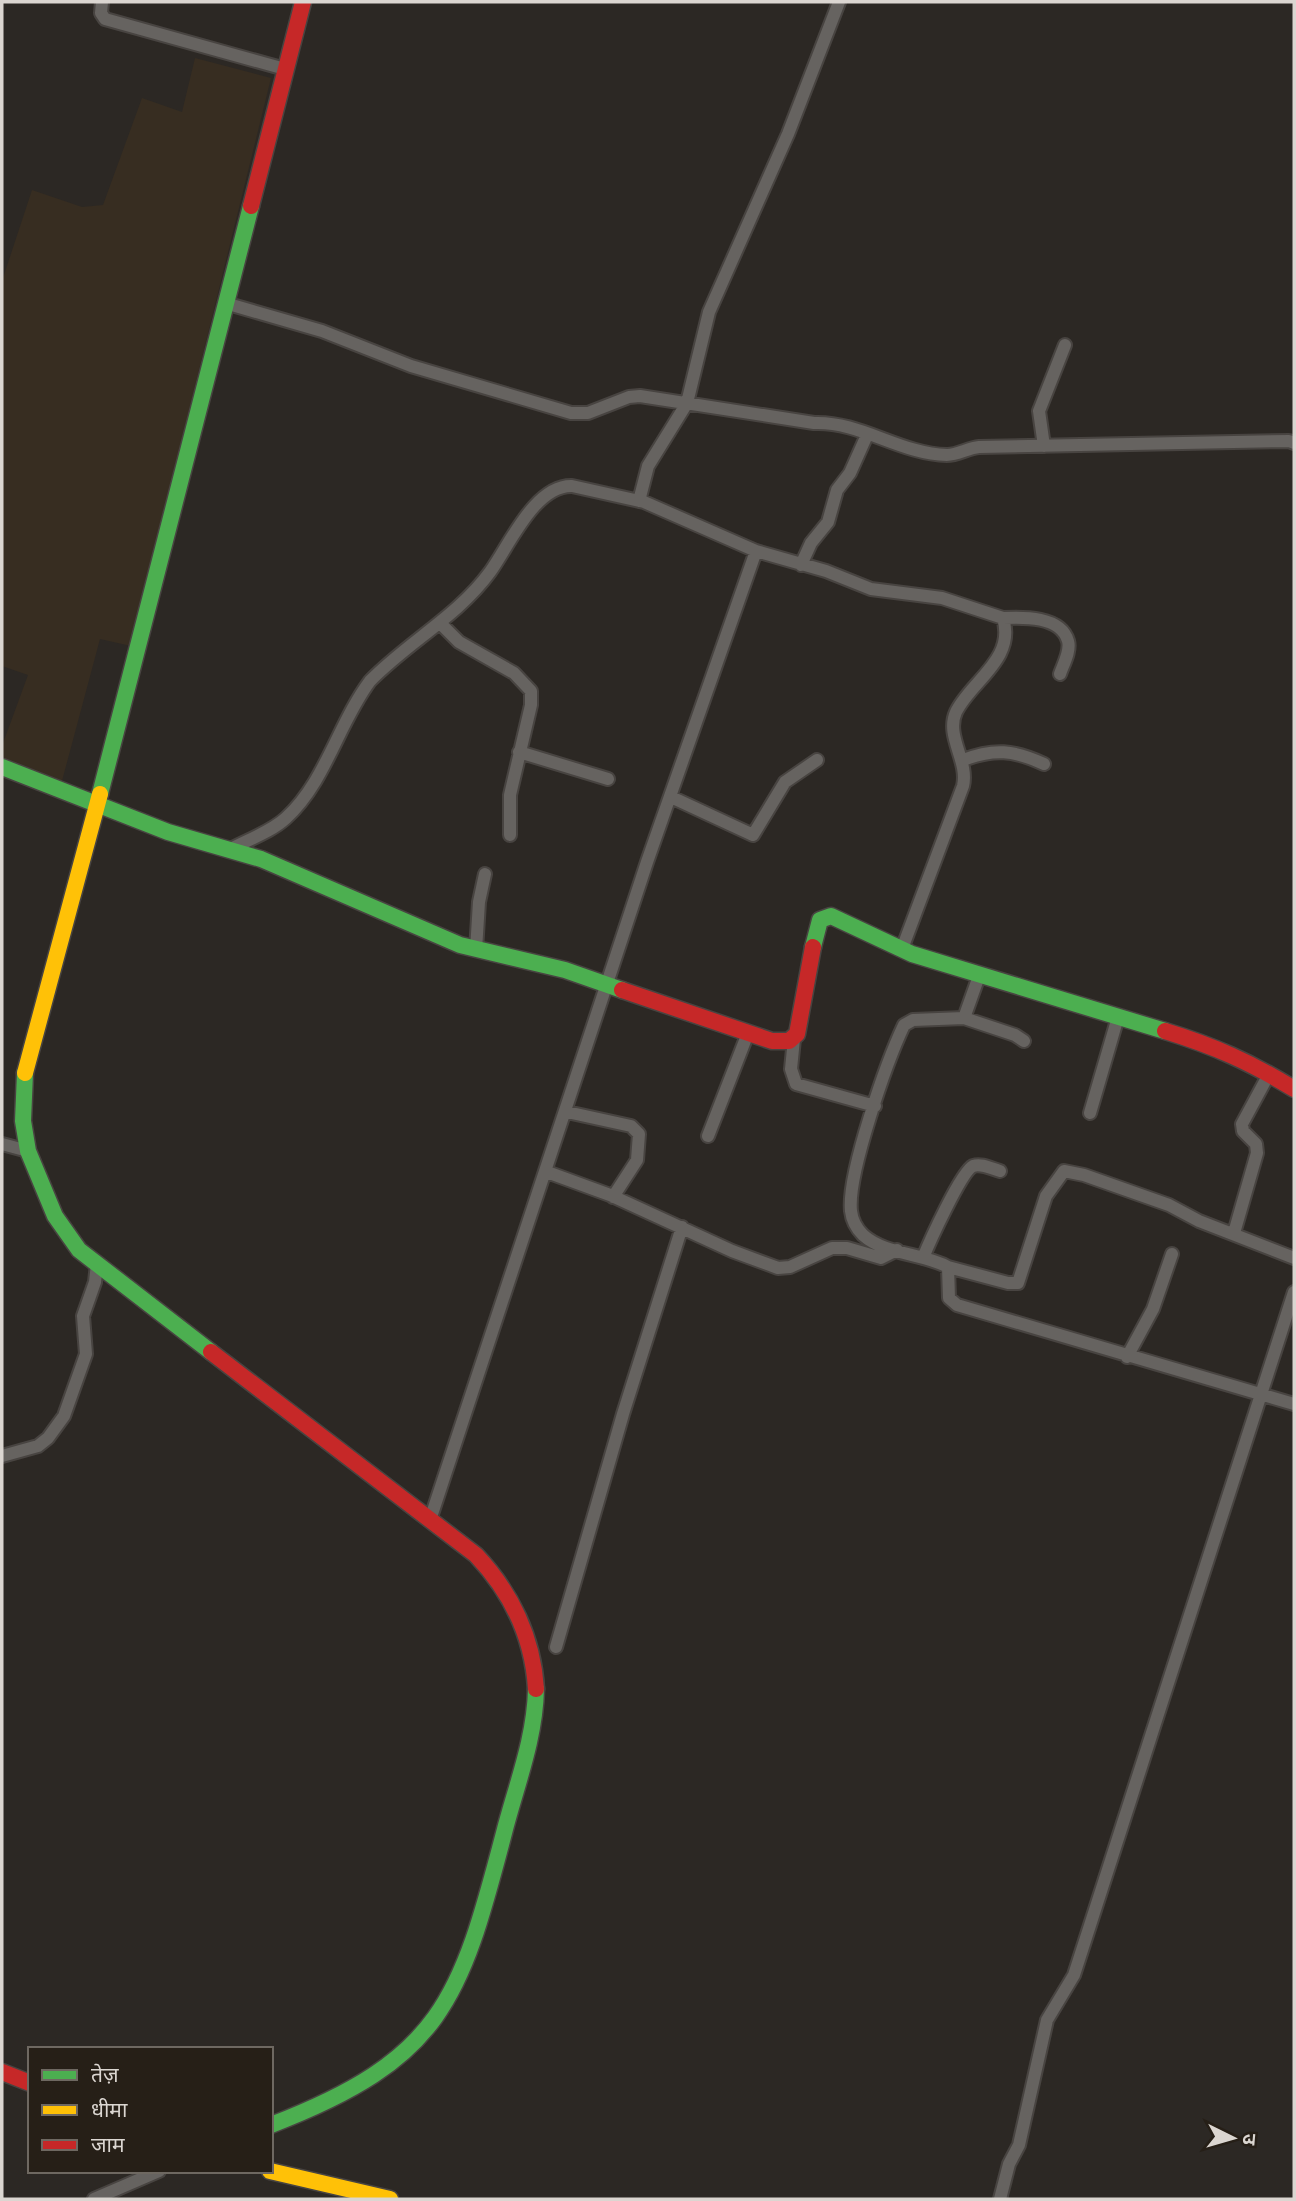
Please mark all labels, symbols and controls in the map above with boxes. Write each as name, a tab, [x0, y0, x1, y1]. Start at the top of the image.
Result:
legend	[28, 2047, 273, 2173]
text: तेज़	[91, 2061, 119, 2088]
text: धीमा	[91, 2096, 128, 2123]
north arrow	[1198, 2103, 1268, 2173]
text: जाम	[91, 2131, 125, 2158]
text: उ	[1237, 2133, 1262, 2147]

